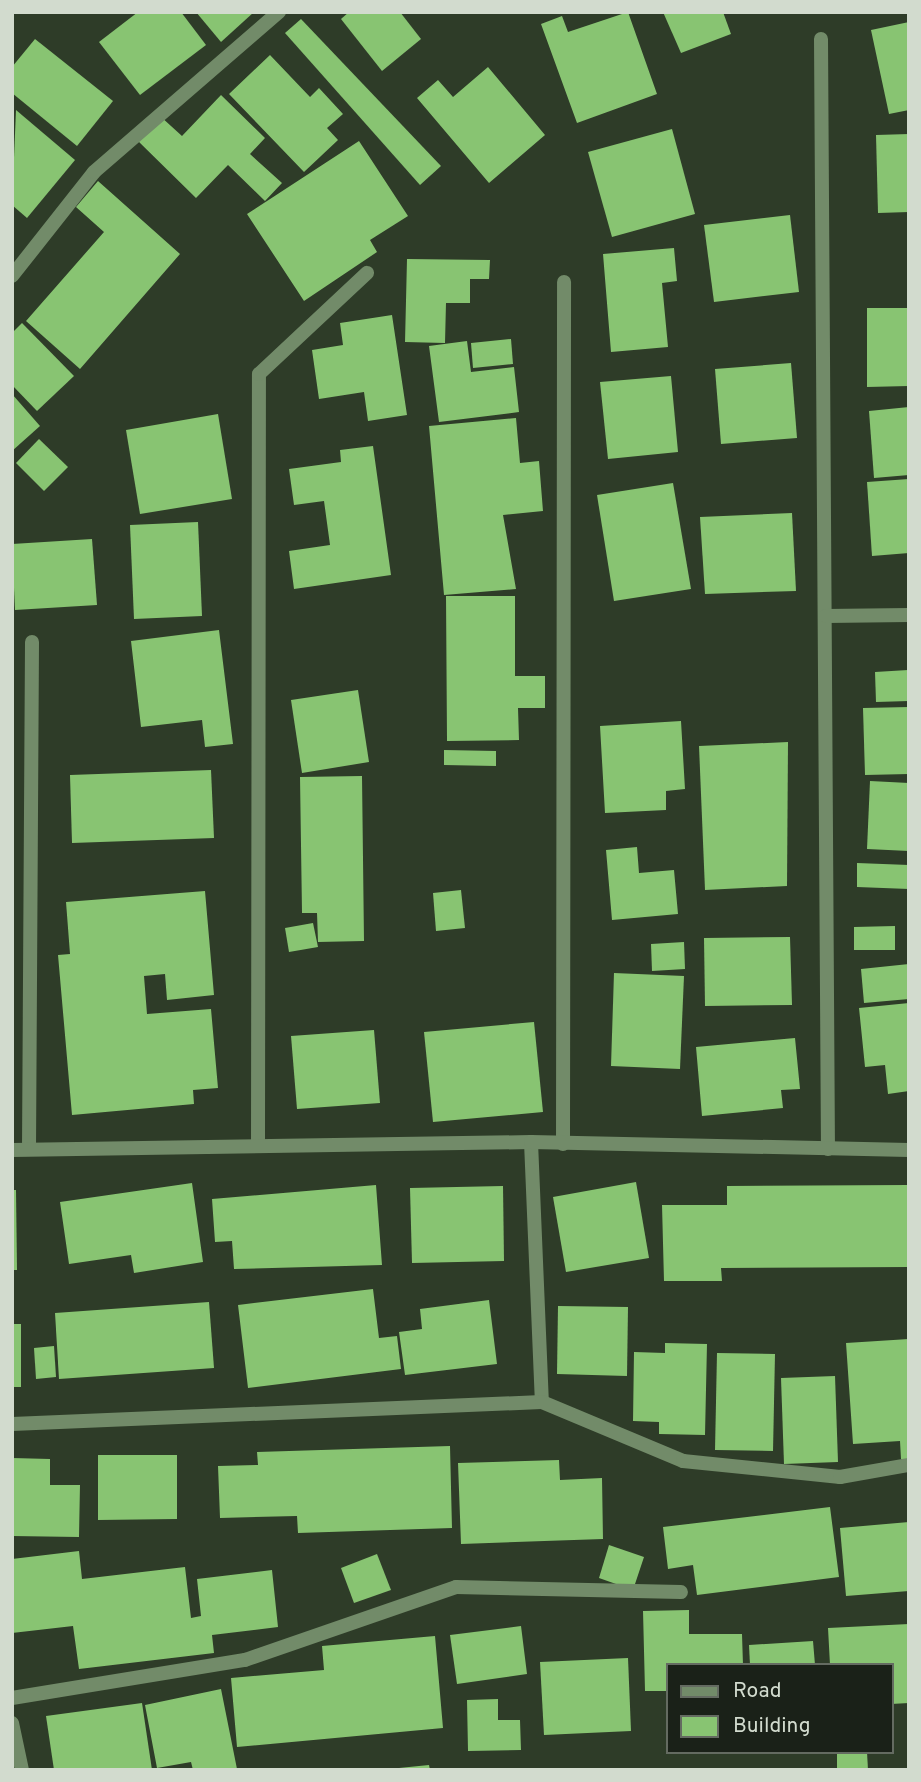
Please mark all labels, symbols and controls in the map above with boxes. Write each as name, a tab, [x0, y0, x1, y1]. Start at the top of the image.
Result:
legend	[666, 1663, 893, 1754]
text: Road	[733, 1678, 782, 1705]
text: Building	[733, 1713, 811, 1740]

